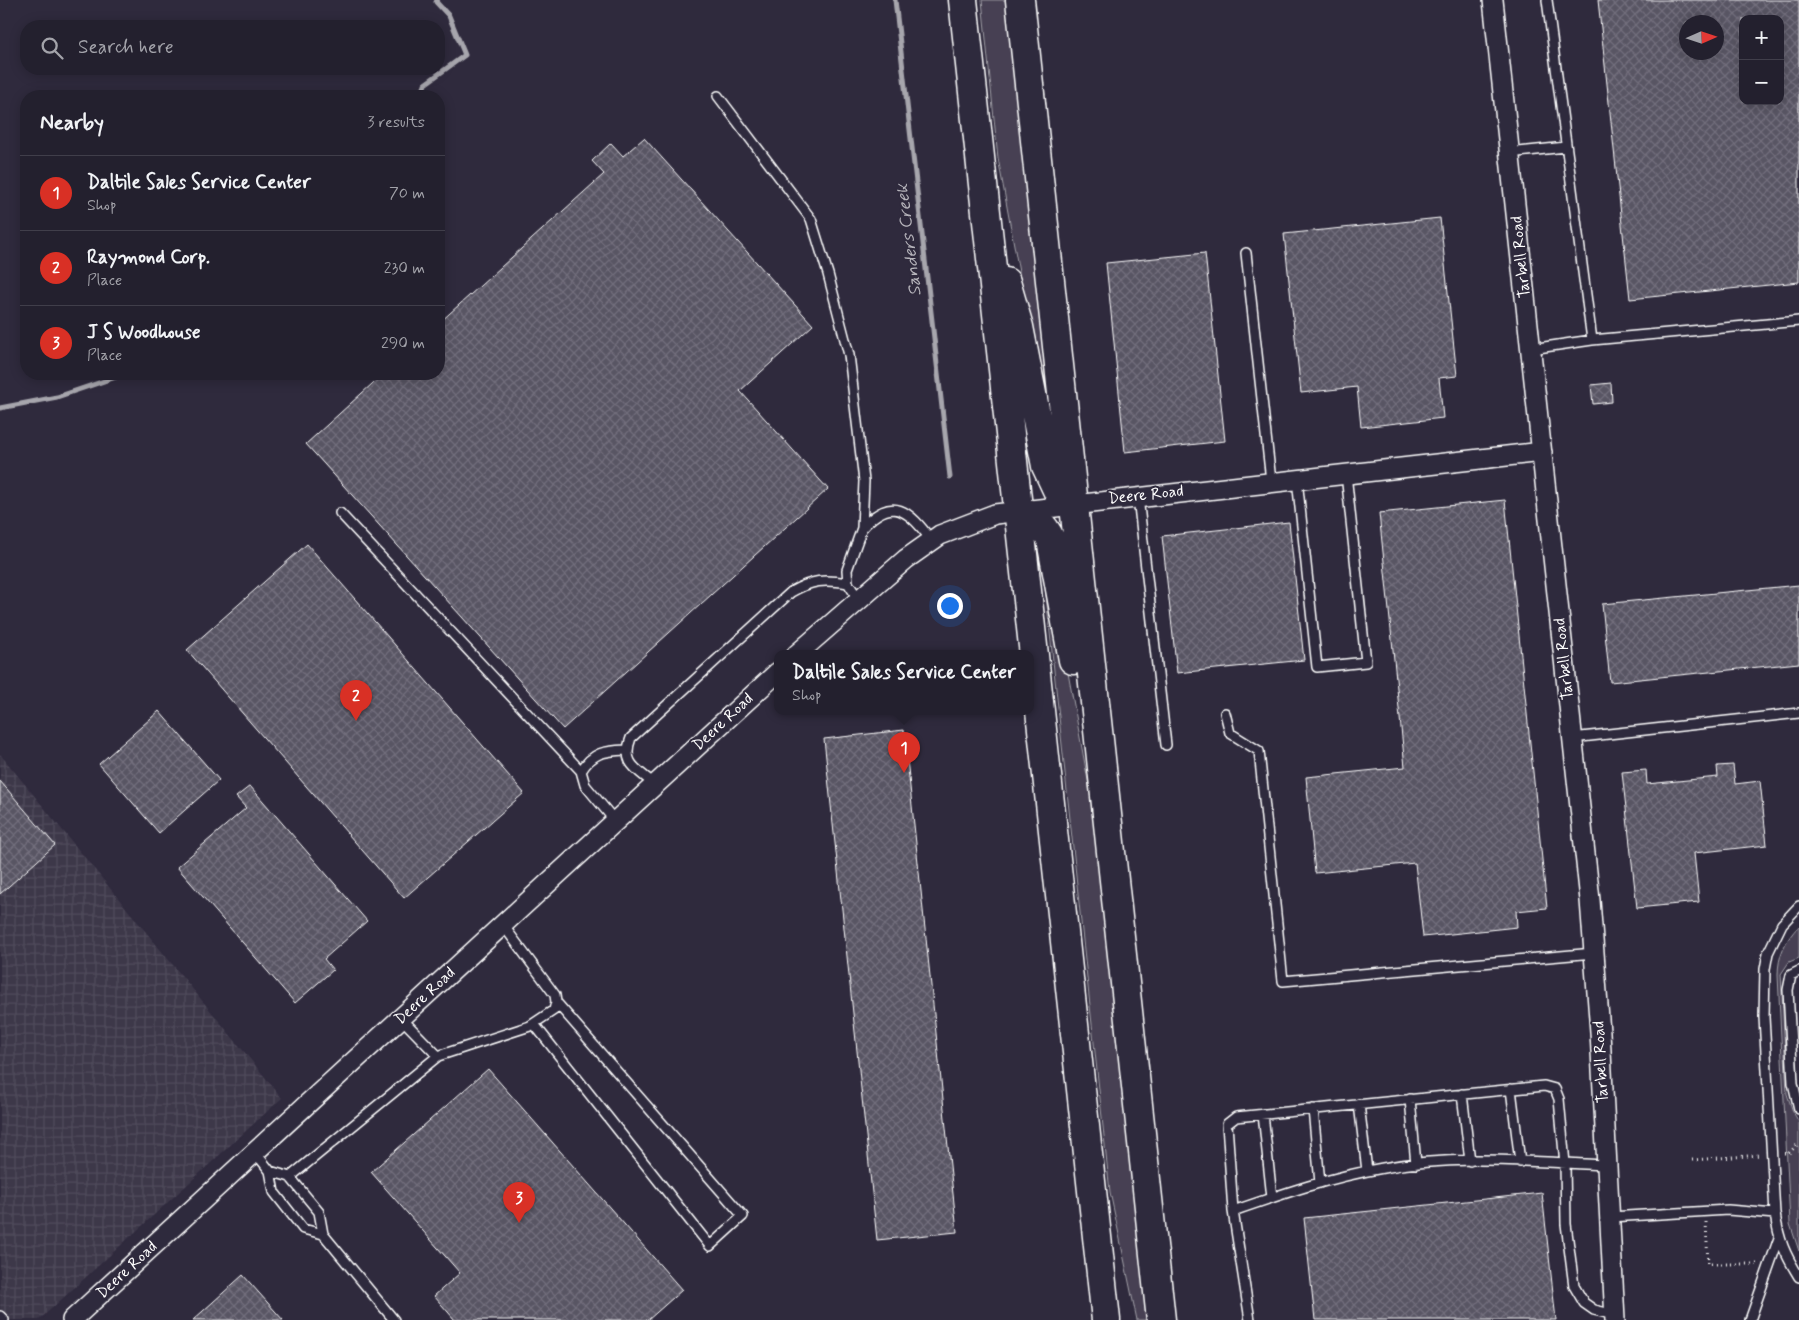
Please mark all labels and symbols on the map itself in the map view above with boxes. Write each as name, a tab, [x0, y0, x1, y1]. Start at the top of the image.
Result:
north arrow	[1679, 15, 1724, 60]
water label: Sanders Creek	[890, 182, 928, 298]
street label: Tarbell Road	[1506, 215, 1536, 299]
street label: Deere Road	[1107, 481, 1185, 509]
your location	[937, 593, 963, 619]
street label: Tarbell Road	[1549, 617, 1579, 701]
pin: 2	[340, 680, 372, 721]
street label: Deere Road	[688, 688, 758, 756]
pin: 1	[888, 732, 920, 773]
street label: Deere Road	[390, 962, 460, 1030]
street label: Tarbell Road	[1588, 1020, 1614, 1104]
pin: 3	[503, 1182, 535, 1223]
street label: Deere Road	[92, 1236, 162, 1304]

